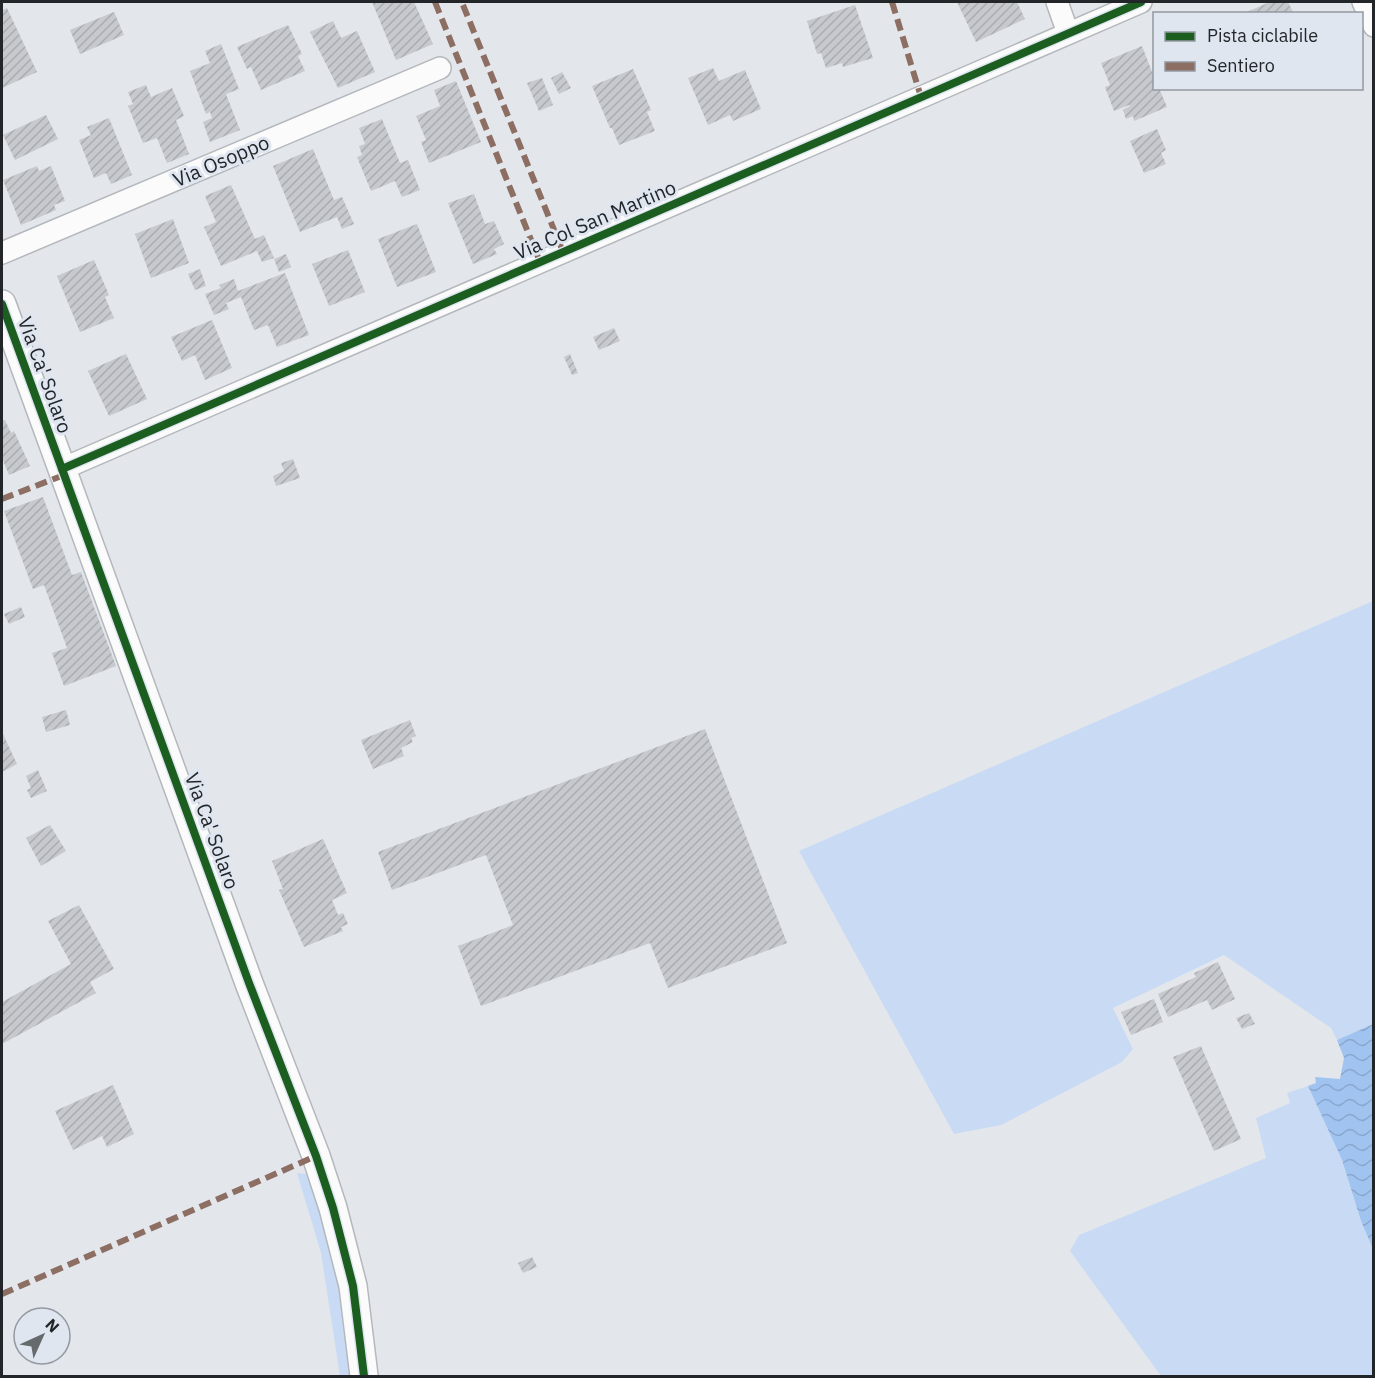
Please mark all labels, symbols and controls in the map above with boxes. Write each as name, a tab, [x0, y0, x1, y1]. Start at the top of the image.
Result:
legend	[1153, 12, 1363, 90]
text: Pista ciclabile	[1207, 24, 1318, 47]
text: Sentiero	[1207, 54, 1275, 77]
street label: Via Osoppo	[169, 128, 273, 193]
street label: Via Col San Martino	[510, 173, 680, 266]
street label: Via Ca' Solaro	[12, 313, 79, 437]
street label: Via Ca' Solaro	[179, 769, 246, 893]
north arrow	[12, 1306, 72, 1366]
text: N	[41, 1314, 64, 1337]

